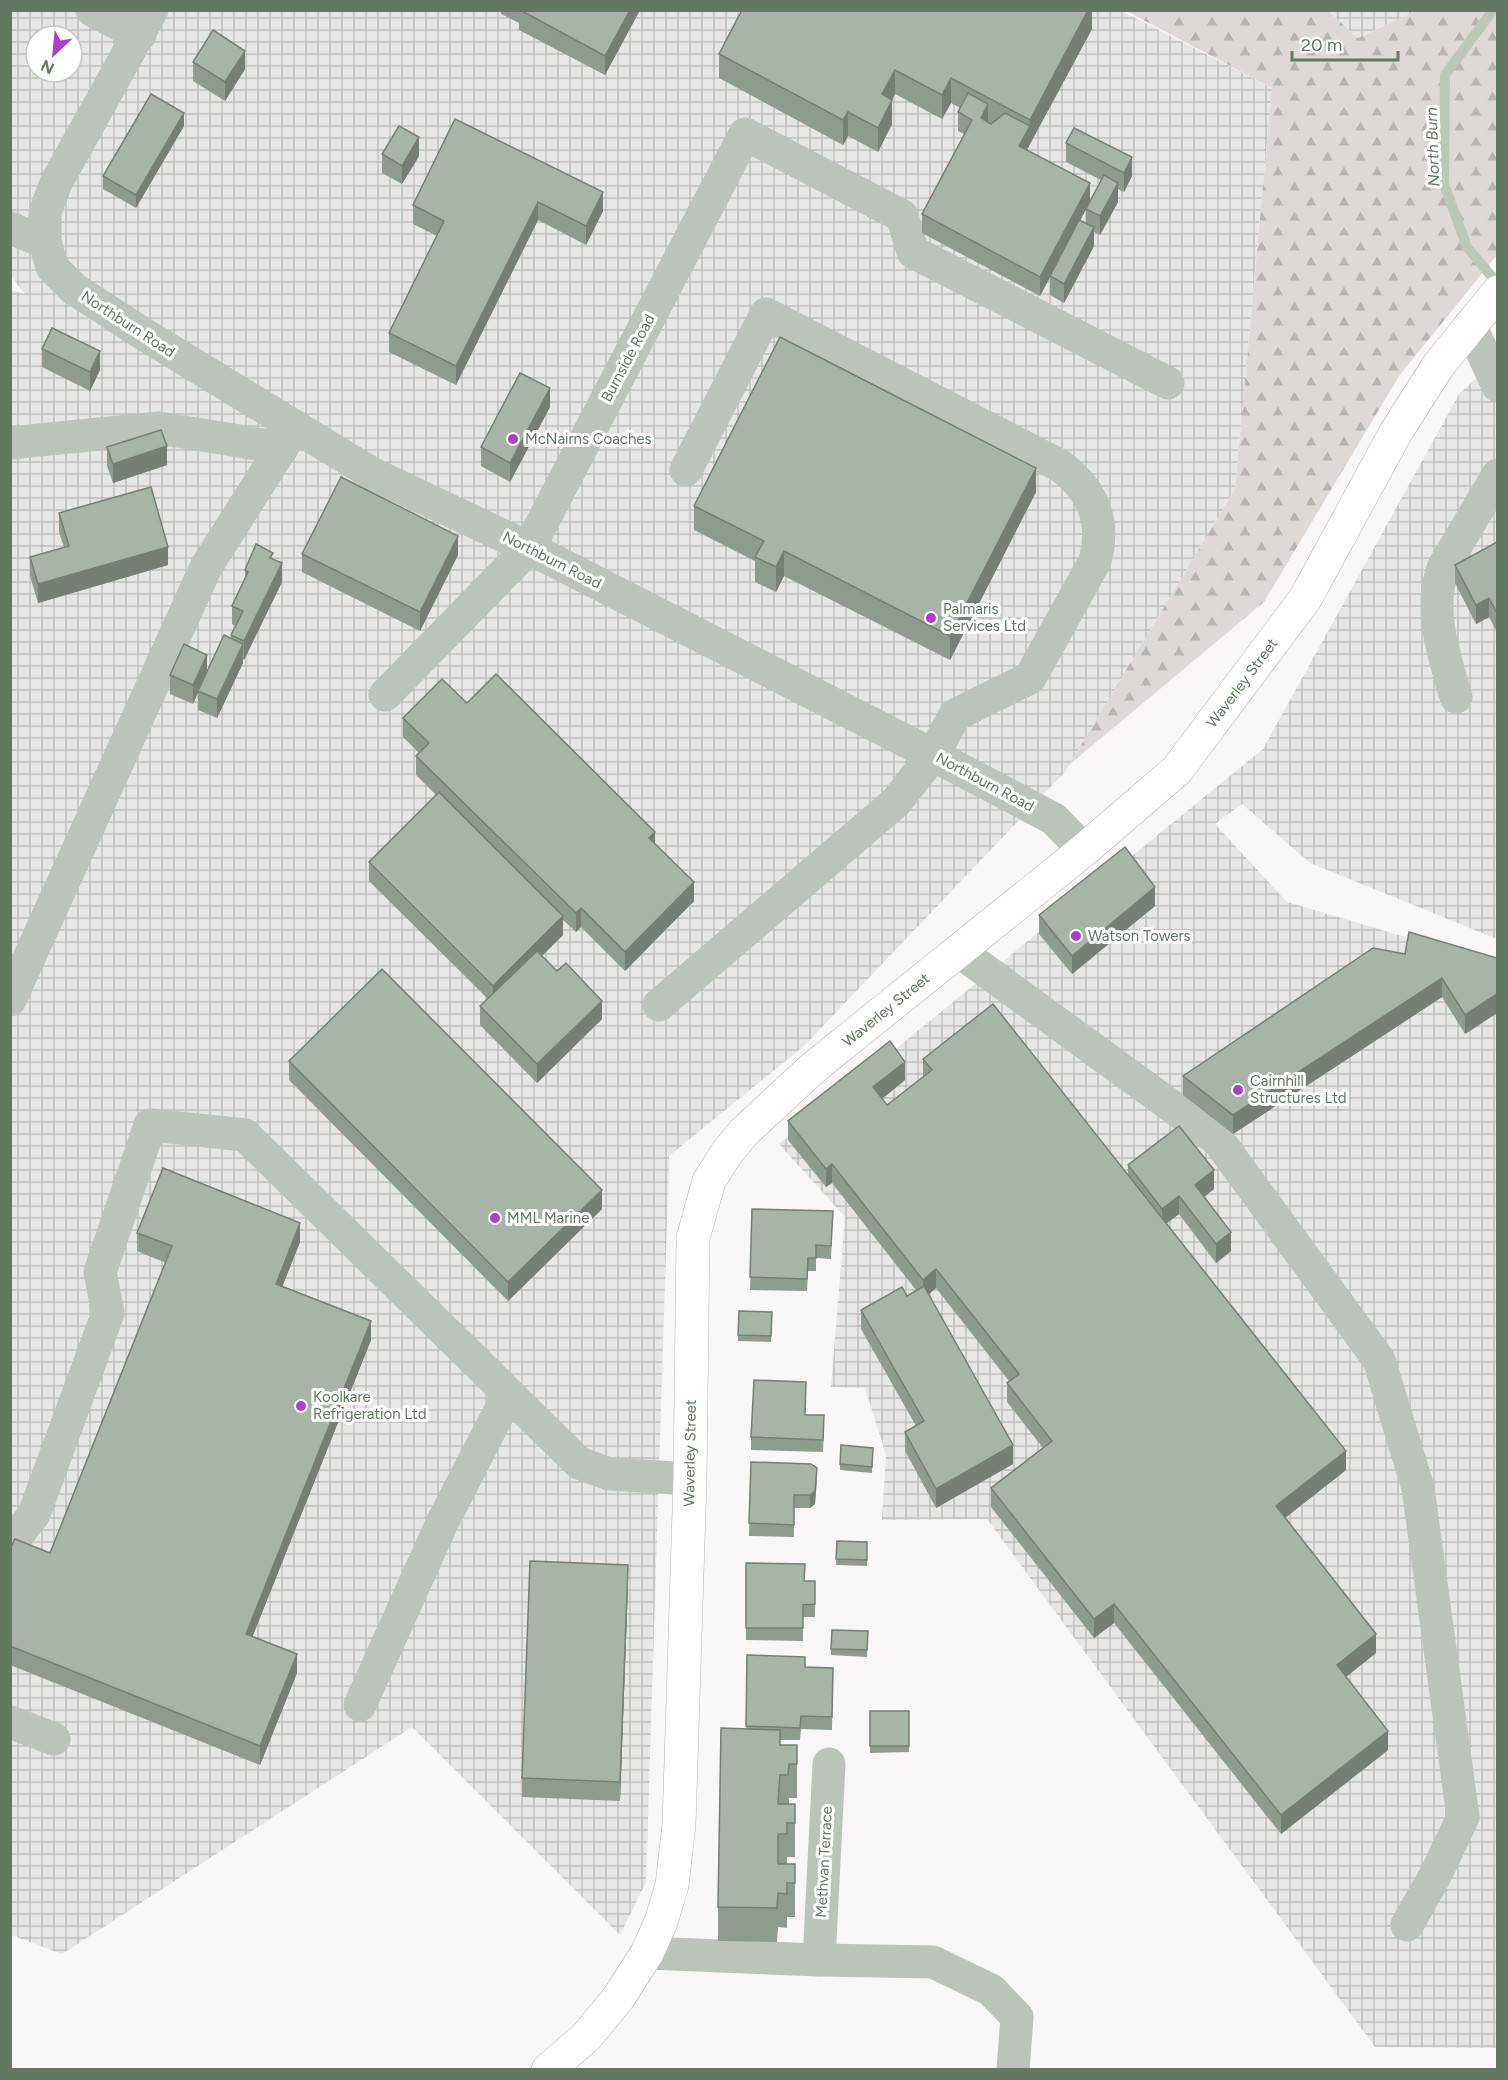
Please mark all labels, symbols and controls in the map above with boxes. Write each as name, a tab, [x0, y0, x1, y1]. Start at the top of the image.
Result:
north arrow	[24, 24, 84, 84]
scale bar	[1292, 24, 1398, 62]
text: 20 m	[1301, 34, 1342, 56]
text: N	[38, 56, 57, 78]
water label: North Burn	[1422, 107, 1443, 187]
street label: Northburn Road	[78, 287, 178, 361]
street label: Burnside Road	[597, 311, 659, 405]
place label: McNairns Coaches	[525, 430, 652, 448]
marker: McNairns Coaches	[506, 432, 520, 446]
street label: Northburn Road	[500, 527, 604, 593]
place label: Palmaris Services Ltd	[943, 600, 1026, 635]
marker: Palmaris Services Ltd	[924, 611, 938, 625]
street label: Waverley Street	[1203, 635, 1282, 731]
street label: Northburn Road	[933, 749, 1037, 815]
place label: Watson Towers	[1088, 927, 1191, 945]
marker: Watson Towers	[1069, 929, 1083, 943]
street label: Waverley Street	[839, 969, 934, 1051]
place label: Cairnhill Structures Ltd	[1250, 1072, 1347, 1107]
marker: Cairnhill Structures Ltd	[1231, 1083, 1245, 1097]
place label: MML Marine	[507, 1209, 589, 1227]
marker: MML Marine	[488, 1211, 502, 1225]
place label: Koolkare Refrigeration Ltd	[313, 1388, 427, 1423]
marker: Koolkare Refrigeration Ltd	[294, 1399, 308, 1413]
street label: Waverley Street	[680, 1399, 700, 1507]
street label: Methvan Terrace	[812, 1806, 836, 1918]

